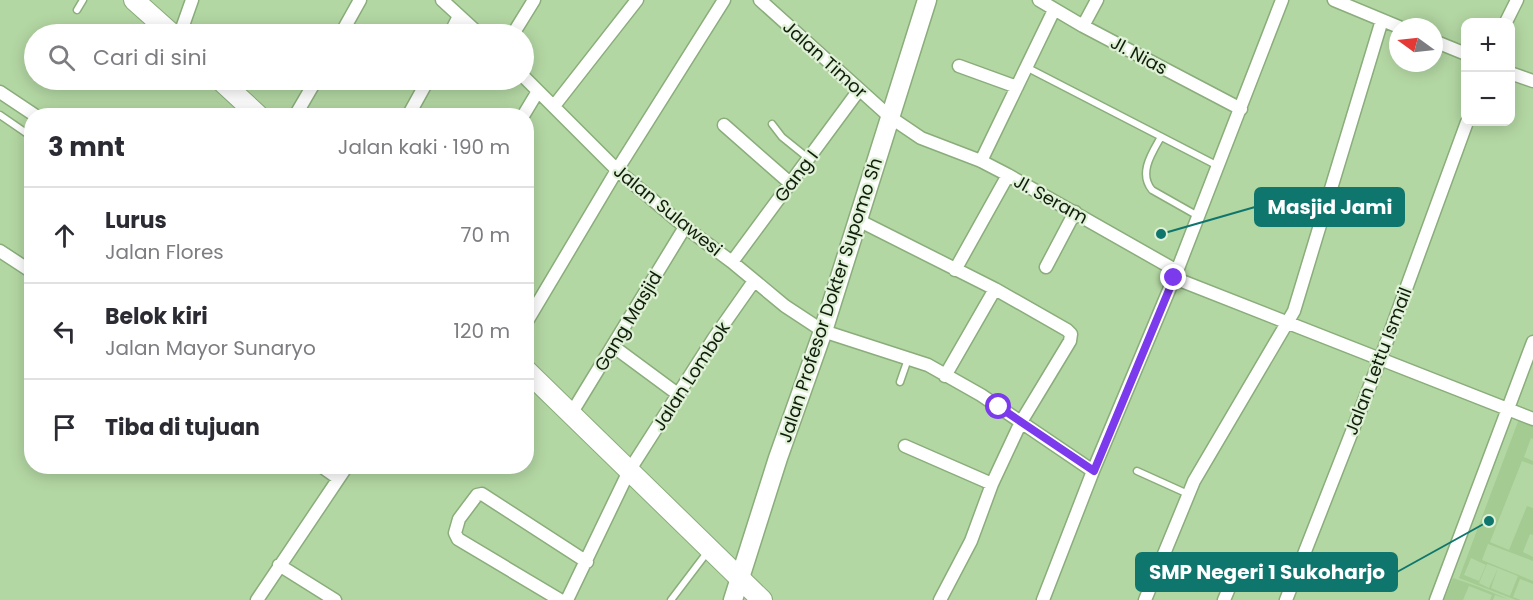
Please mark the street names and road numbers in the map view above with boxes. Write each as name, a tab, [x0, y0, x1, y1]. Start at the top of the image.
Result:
street label: Jalan Timor	[777, 14, 873, 104]
street label: Jl. Nias	[1106, 30, 1172, 80]
street label: Gang I	[768, 145, 824, 207]
street label: Jalan Profesor Dokter Supomo Sh	[772, 154, 888, 446]
street label: Jalan Sulawesi	[608, 158, 728, 262]
street label: Jl. Seram	[1009, 168, 1093, 230]
street label: Gang Masjid	[588, 266, 668, 376]
street label: Jalan Lettu Ismail	[1338, 284, 1418, 438]
street label: Jalan Lombok	[646, 316, 736, 435]

